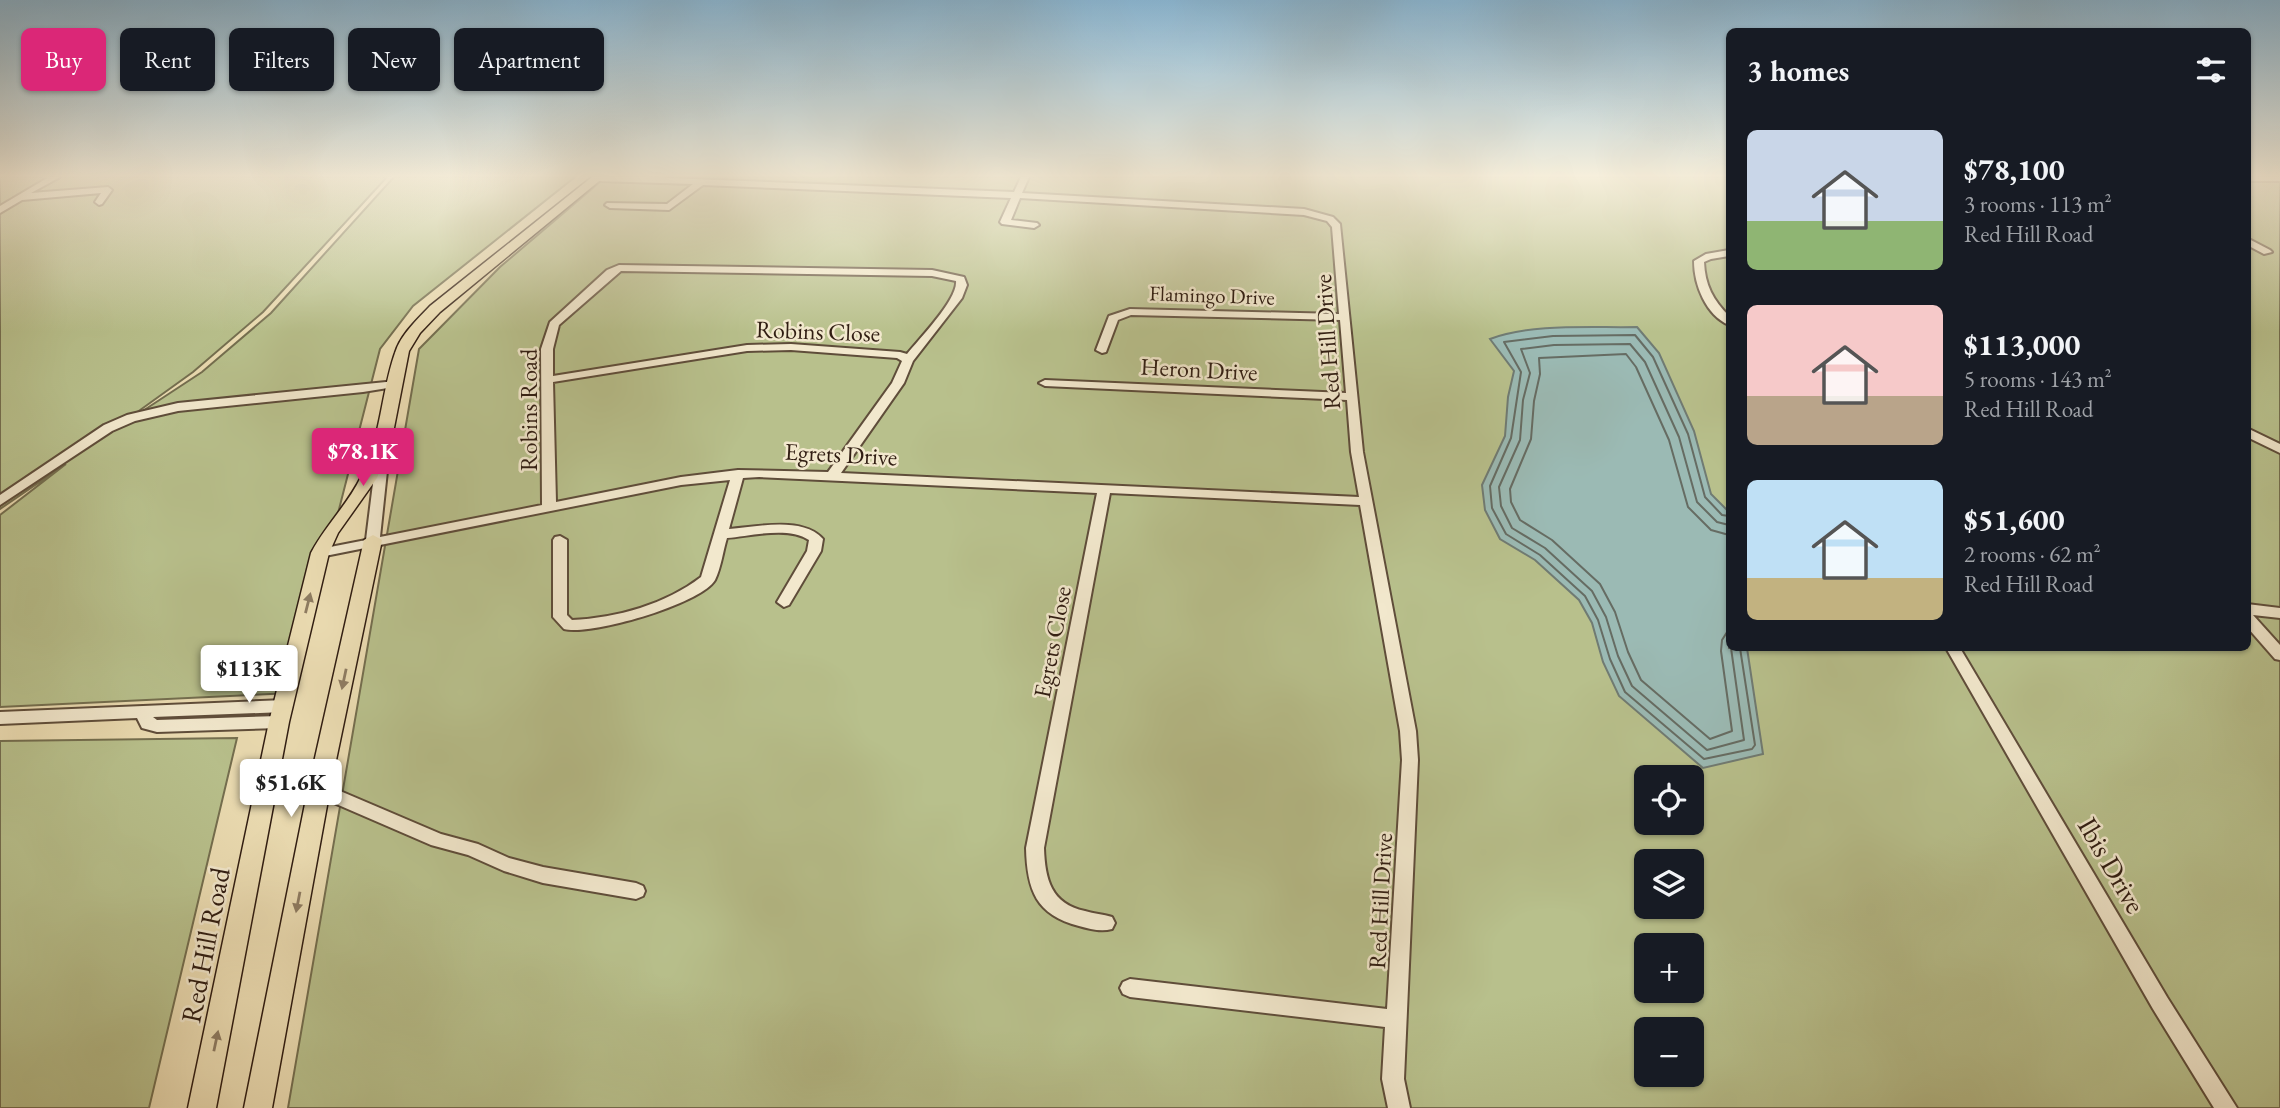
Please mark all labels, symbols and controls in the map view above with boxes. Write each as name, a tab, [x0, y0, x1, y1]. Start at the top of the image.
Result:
chip: Buy	[21, 28, 106, 91]
chip: Rent	[120, 28, 215, 91]
chip: Filters	[229, 28, 334, 91]
chip: New	[348, 28, 440, 91]
chip: Apartment	[454, 28, 604, 91]
text: 3 homes	[1747, 51, 1849, 90]
icon: filters	[2192, 51, 2230, 89]
text: $78,100	[1964, 150, 2065, 189]
icon: home	[1803, 158, 1887, 242]
text: 3 rooms · 113 m²	[1964, 189, 2112, 219]
text: Red Hill Road	[1964, 219, 2093, 249]
street label: Red Hill Drive	[1307, 273, 1347, 411]
street label: Flamingo Drive	[1149, 279, 1275, 311]
street label: Robins Close	[755, 313, 881, 349]
text: $113,000	[1964, 325, 2080, 364]
icon: home	[1803, 333, 1887, 417]
street label: Robins Road	[513, 348, 544, 471]
street label: Heron Drive	[1140, 350, 1258, 388]
text: 5 rooms · 143 m²	[1964, 364, 2112, 394]
text: Red Hill Road	[1964, 394, 2093, 424]
pin: $78.1K	[306, 428, 420, 488]
text: $78.1K	[328, 436, 398, 466]
street label: Egrets Drive	[784, 436, 898, 472]
text: $51,600	[1964, 500, 2065, 539]
icon: home	[1803, 508, 1887, 592]
text: 2 rooms · 62 m²	[1964, 539, 2101, 569]
text: Red Hill Road	[1964, 569, 2093, 599]
street label: Egrets Close	[1026, 583, 1078, 701]
one-way arrow	[303, 592, 314, 614]
pin: $113K	[200, 646, 298, 705]
text: $113K	[217, 653, 281, 683]
one-way arrow	[338, 668, 349, 690]
pin: $51.6K	[234, 760, 348, 819]
map controls	[1634, 765, 1704, 1087]
button: locate	[1634, 765, 1704, 835]
text: $51.6K	[256, 767, 326, 797]
street label: Ibis Drive	[2070, 810, 2154, 920]
street label: Red Hill Drive	[1361, 832, 1399, 970]
button: layers	[1634, 849, 1704, 919]
street label: Red Hill Road	[172, 863, 238, 1026]
one-way arrow	[292, 891, 303, 913]
button: +	[1634, 933, 1704, 1003]
button: −	[1634, 1017, 1704, 1087]
one-way arrow	[211, 1030, 222, 1052]

